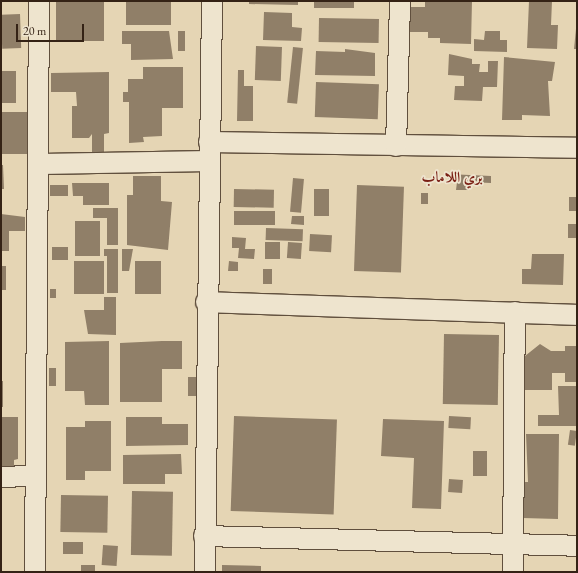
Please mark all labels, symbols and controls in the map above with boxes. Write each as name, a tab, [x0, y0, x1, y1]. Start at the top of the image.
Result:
scale bar	[18, 16, 86, 42]
text: 20 m	[23, 23, 46, 39]
district label: بري اللاماب	[422, 168, 482, 186]

